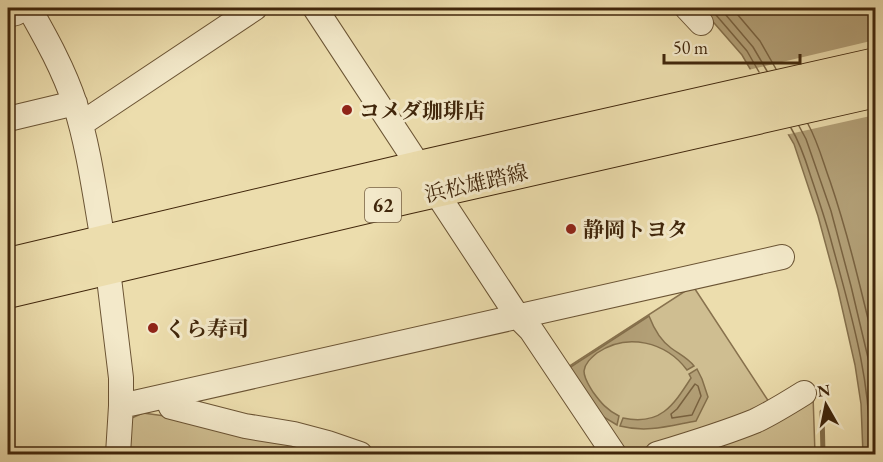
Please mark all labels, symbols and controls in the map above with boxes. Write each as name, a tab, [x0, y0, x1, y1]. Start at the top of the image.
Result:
scale bar	[664, 27, 800, 65]
text: 50 m	[673, 36, 708, 59]
place label: コメダ珈琲店	[359, 97, 485, 124]
marker: コメダ珈琲店	[340, 103, 354, 117]
street label: 浜松雄踏線	[422, 158, 530, 208]
road number: 62	[365, 188, 401, 222]
place label: 静岡トヨタ	[583, 216, 688, 243]
marker: 静岡トヨタ	[564, 222, 578, 236]
place label: くら寿司	[165, 315, 249, 342]
marker: くら寿司	[146, 321, 160, 335]
north arrow	[796, 375, 856, 435]
text: N	[816, 379, 832, 402]

